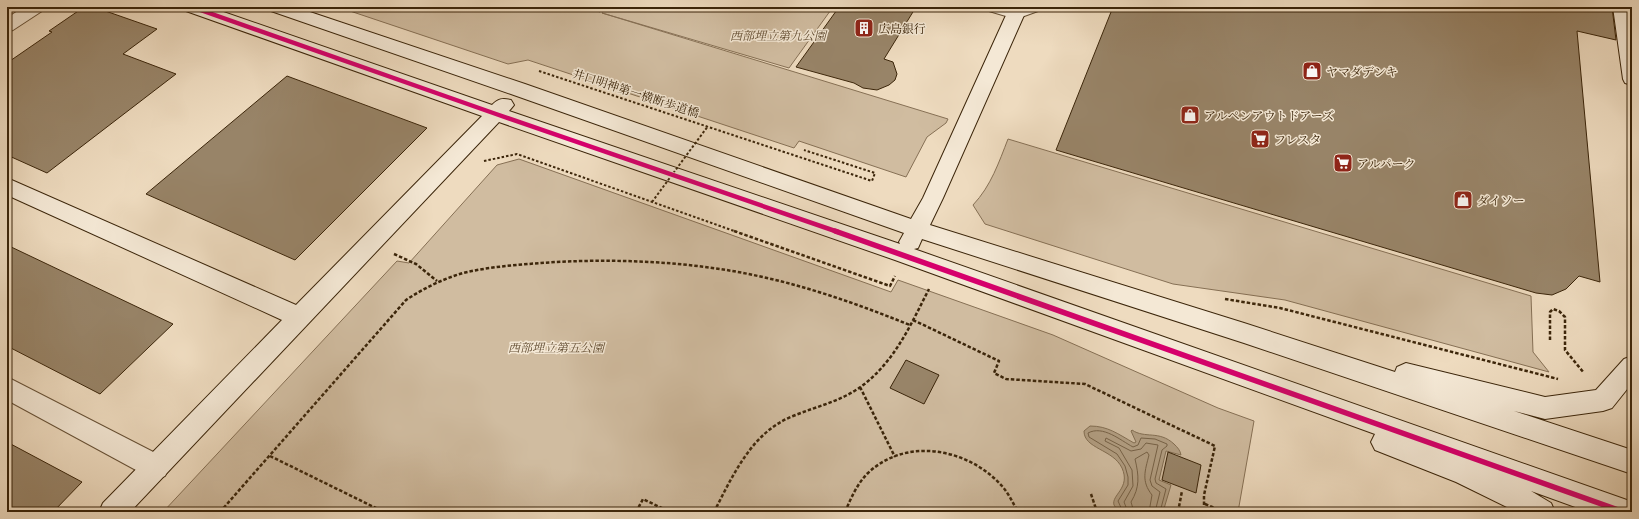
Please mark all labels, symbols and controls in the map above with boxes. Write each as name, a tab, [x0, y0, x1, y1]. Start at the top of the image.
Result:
building icon: 広島銀行	[853, 17, 875, 39]
place label: 広島銀行	[878, 21, 926, 36]
park label: 西部埋立第九公園	[730, 28, 828, 43]
shop icon: ヤマダデンキ	[1301, 60, 1323, 82]
place label: ヤマダデンキ	[1326, 64, 1398, 79]
street label: 井口明神第一横断歩道橋	[571, 65, 701, 121]
shop icon: アルペンアウトドアーズ	[1179, 104, 1201, 126]
place label: アルペンアウトドアーズ	[1204, 108, 1334, 123]
supermarket icon: フレスタ	[1249, 128, 1271, 150]
place label: フレスタ	[1274, 132, 1321, 147]
supermarket icon: アルパーク	[1332, 152, 1354, 174]
place label: アルパーク	[1357, 156, 1416, 171]
shop icon: ダイソー	[1452, 189, 1474, 211]
place label: ダイソー	[1477, 193, 1525, 208]
park label: 西部埋立第五公園	[508, 340, 606, 355]

